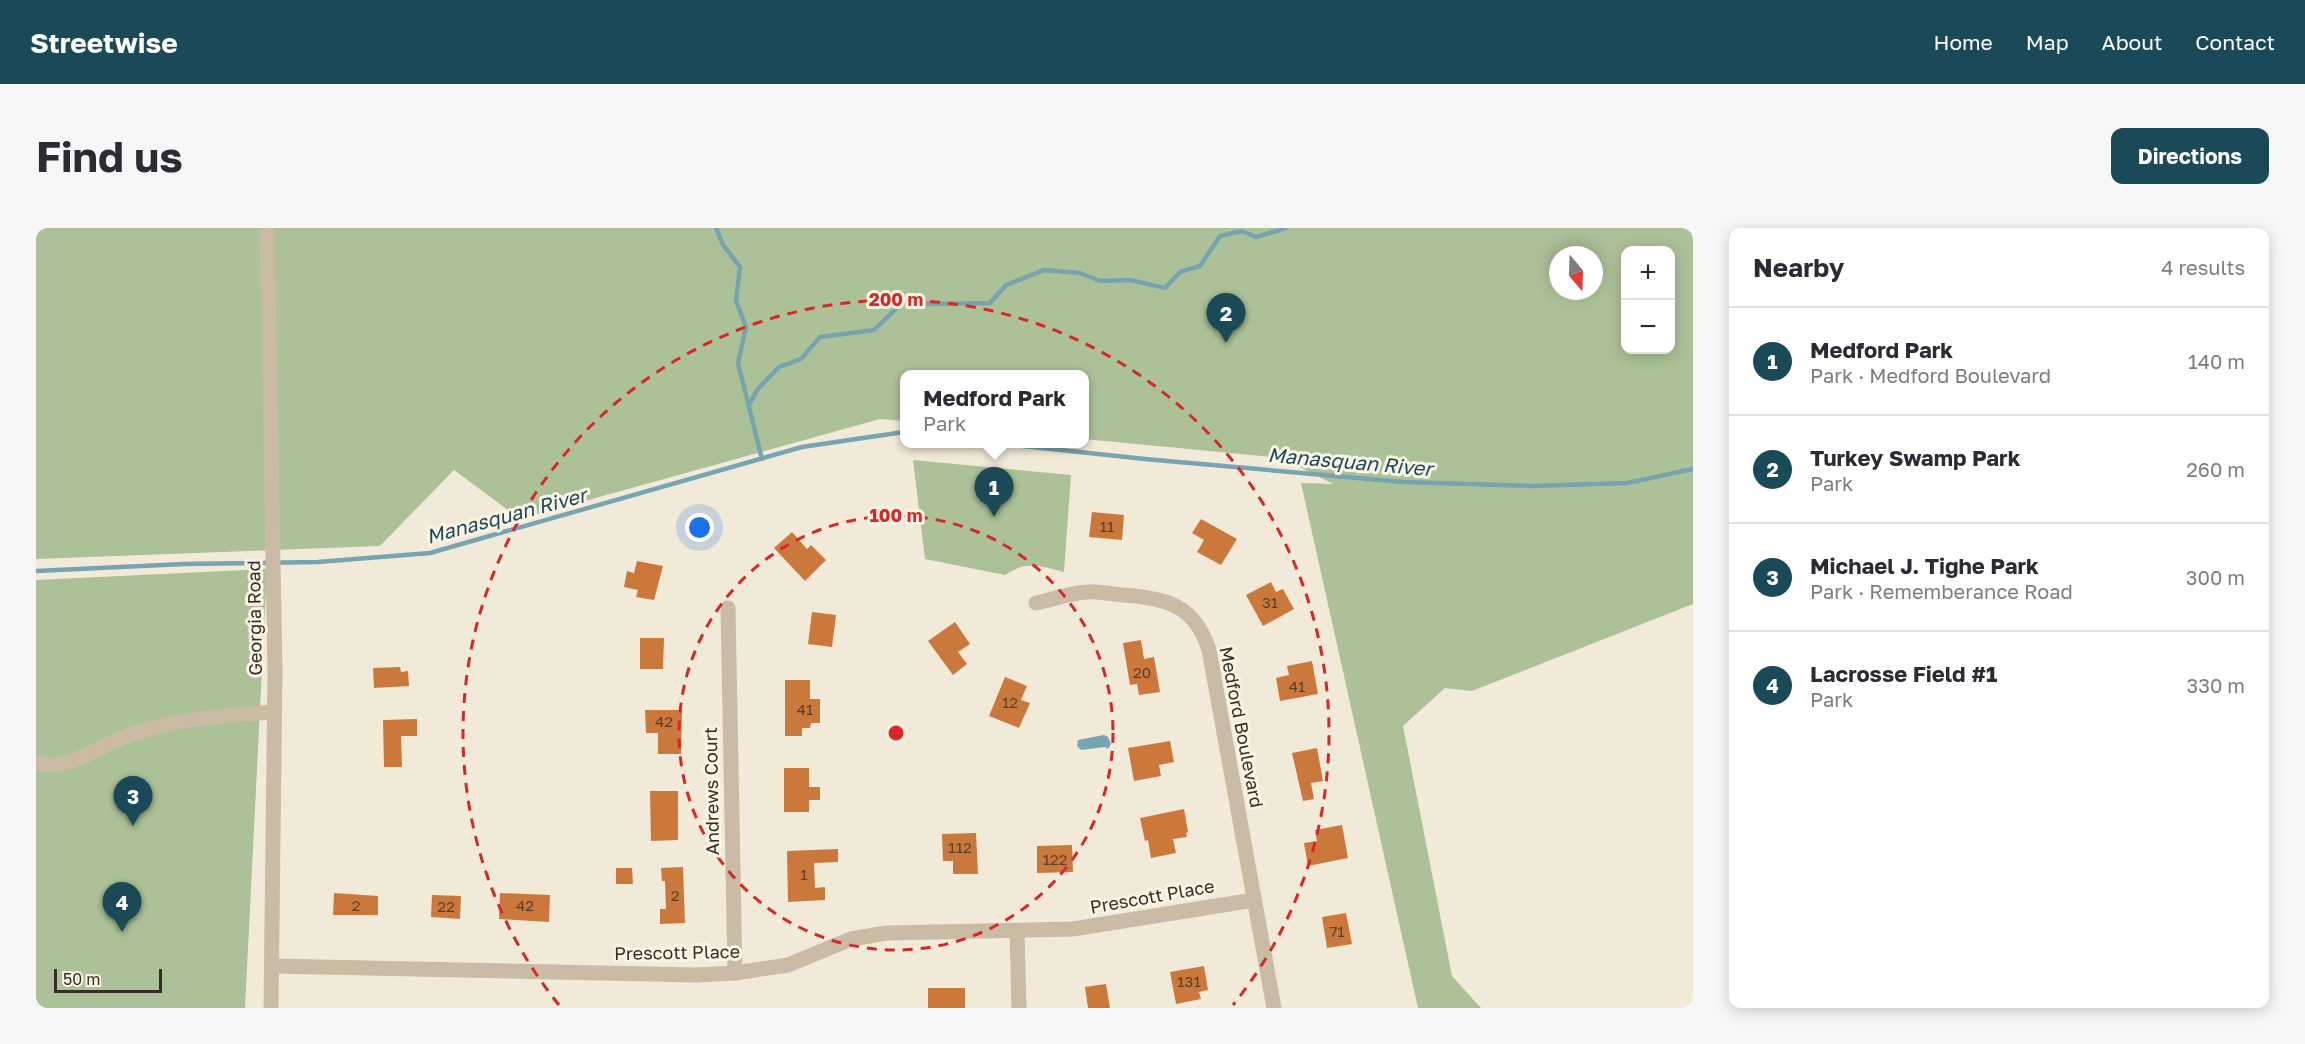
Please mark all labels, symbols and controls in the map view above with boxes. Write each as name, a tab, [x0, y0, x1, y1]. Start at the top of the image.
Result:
text: Streetwise	[30, 26, 178, 59]
text: Home	[1933, 29, 1993, 55]
text: Map	[2026, 29, 2069, 55]
text: About	[2102, 29, 2162, 55]
text: Contact	[2195, 29, 2275, 55]
button: Directions	[2111, 128, 2269, 184]
text: Find us	[36, 131, 183, 181]
north arrow	[1549, 246, 1603, 300]
map controls	[1621, 246, 1675, 354]
button: +	[1621, 246, 1675, 300]
text: Nearby	[1753, 252, 1844, 283]
text: 4 results	[2161, 255, 2245, 279]
text: 200 m	[869, 288, 923, 310]
pin: 2	[1206, 294, 1246, 343]
button: −	[1621, 300, 1675, 354]
text: Medford Park	[1810, 336, 1953, 363]
text: 1	[1767, 349, 1778, 373]
text: 140 m	[2188, 349, 2245, 373]
text: Park · Medford Boulevard	[1810, 363, 2051, 387]
popup	[900, 370, 1089, 448]
text: Medford Park	[923, 384, 1066, 411]
text: Park	[923, 411, 966, 435]
water label: Manasquan River	[1267, 442, 1436, 480]
text: Turkey Swamp Park	[1810, 444, 2020, 471]
text: 2	[1766, 457, 1779, 481]
text: 260 m	[2186, 457, 2245, 481]
pin: 1	[974, 468, 1014, 517]
text: Park	[1810, 471, 1853, 495]
water label: Manasquan River	[423, 481, 592, 548]
text: 100 m	[870, 504, 922, 526]
your location	[685, 513, 714, 542]
house number: 11	[1100, 517, 1114, 535]
text: Michael J. Tighe Park	[1810, 552, 2039, 579]
street label: Georgia Road	[242, 560, 266, 676]
text: 3	[1766, 565, 1779, 589]
text: 300 m	[2186, 565, 2245, 589]
text: Park · Rememberance Road	[1810, 579, 2073, 603]
house number: 31	[1262, 593, 1278, 611]
street label: Medford Boulevard	[1216, 645, 1268, 809]
text: Lacrosse Field #1	[1810, 660, 1997, 687]
house number: 20	[1133, 663, 1151, 681]
text: 4	[1766, 673, 1779, 697]
text: 330 m	[2187, 673, 2245, 697]
house number: 41	[1289, 677, 1305, 695]
text: Park	[1810, 687, 1853, 711]
house number: 12	[1002, 693, 1018, 711]
house number: 41	[797, 700, 813, 718]
house number: 42	[655, 712, 673, 730]
centre of rings	[886, 723, 906, 743]
street label: Andrews Court	[699, 727, 723, 855]
pin: 3	[114, 776, 152, 826]
house number: 112	[948, 838, 972, 856]
house number: 122	[1043, 850, 1067, 868]
house number: 1	[800, 865, 808, 883]
street label: Prescott Place	[1088, 874, 1216, 918]
pin: 4	[102, 882, 142, 932]
house number: 2	[671, 886, 679, 904]
house number: 2	[352, 896, 360, 914]
house number: 42	[516, 896, 534, 914]
house number: 22	[437, 897, 455, 915]
house number: 71	[1329, 922, 1345, 940]
street label: Prescott Place	[614, 940, 740, 964]
scale bar	[54, 966, 162, 994]
text: 50 m	[63, 969, 100, 989]
house number: 131	[1177, 972, 1201, 990]

